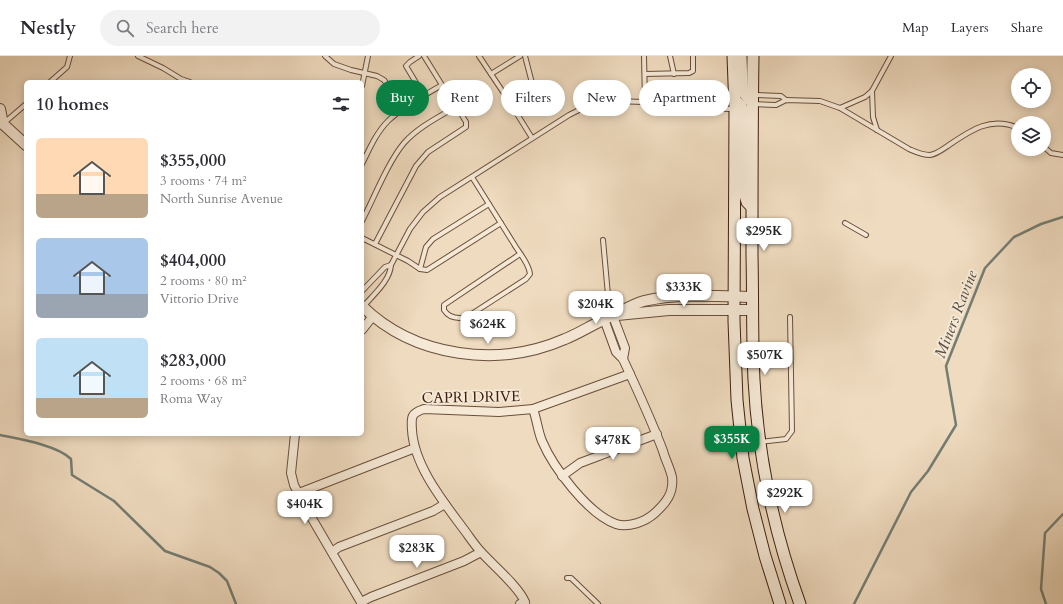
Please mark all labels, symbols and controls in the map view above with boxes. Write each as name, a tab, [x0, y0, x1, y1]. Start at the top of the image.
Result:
search box	[100, 10, 380, 46]
text: Nestly	[20, 15, 76, 41]
icon: search	[114, 17, 136, 39]
text: Search here	[146, 18, 219, 38]
text: Map	[902, 18, 929, 37]
text: Layers	[951, 18, 989, 37]
text: Share	[1011, 18, 1043, 37]
map controls	[1011, 68, 1051, 156]
button: locate	[1011, 68, 1051, 108]
chip: Buy	[376, 80, 429, 116]
chip: Rent	[437, 80, 493, 116]
chip: Filters	[501, 80, 565, 116]
chip: New	[573, 80, 631, 116]
chip: Apartment	[639, 80, 730, 116]
text: 10 homes	[36, 93, 109, 116]
icon: filters	[330, 93, 352, 115]
button: layers	[1011, 116, 1051, 156]
text: $355,000	[160, 149, 226, 172]
icon: home	[68, 154, 116, 202]
text: 3 rooms · 74 m²	[160, 172, 247, 190]
text: North Sunrise Avenue	[160, 190, 283, 208]
pin: $295K	[736, 218, 792, 252]
text: $295K	[745, 222, 783, 240]
text: $404,000	[160, 249, 226, 272]
icon: home	[68, 254, 116, 302]
water label: Miners Ravine	[929, 267, 983, 361]
text: 2 rooms · 80 m²	[160, 272, 247, 290]
pin: $333K	[656, 274, 712, 308]
text: $333K	[665, 278, 703, 296]
text: Vittorio Drive	[160, 290, 239, 308]
pin: $204K	[568, 291, 624, 325]
text: $204K	[577, 295, 615, 313]
pin: $624K	[460, 311, 516, 345]
text: $624K	[469, 315, 507, 333]
pin: $507K	[737, 342, 793, 376]
text: $507K	[746, 346, 784, 364]
text: $283,000	[160, 349, 226, 372]
icon: home	[68, 354, 116, 402]
text: 2 rooms · 68 m²	[160, 372, 247, 390]
street label: CAPRI DRIVE	[422, 386, 520, 408]
text: Roma Way	[160, 390, 223, 408]
pin: $355K	[704, 426, 760, 460]
pin: $478K	[585, 427, 641, 461]
text: $355K	[713, 430, 751, 448]
text: $478K	[594, 431, 632, 449]
pin: $292K	[757, 480, 813, 514]
text: $292K	[766, 484, 804, 502]
pin: $404K	[277, 491, 333, 525]
text: $404K	[286, 495, 324, 513]
pin: $283K	[389, 535, 445, 569]
text: $283K	[398, 539, 436, 557]

